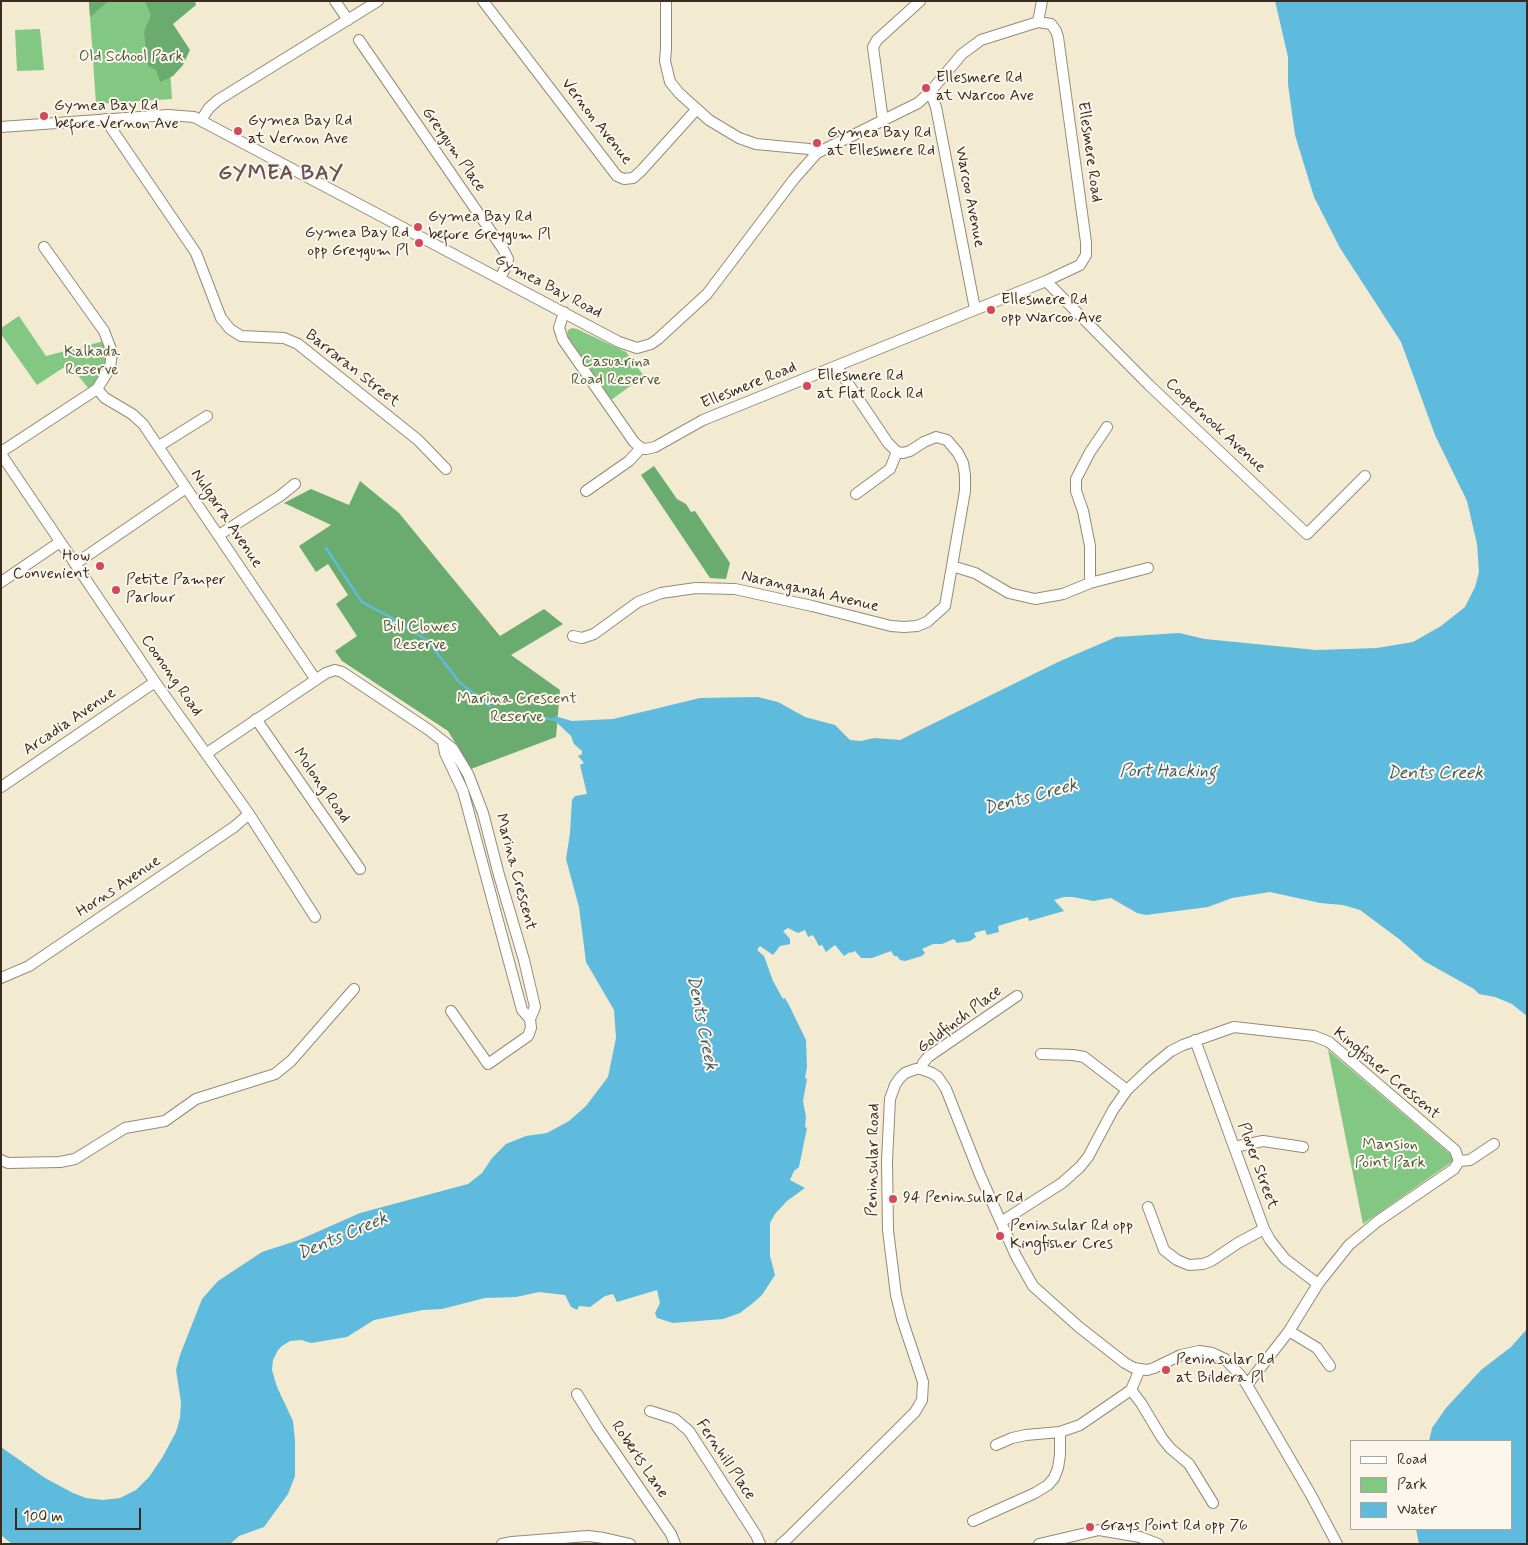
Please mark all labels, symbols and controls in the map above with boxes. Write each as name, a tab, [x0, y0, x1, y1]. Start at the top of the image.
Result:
park label: Old School Park	[79, 48, 183, 68]
place label: Ellesmere Rd at Warcoo Ave	[936, 69, 1034, 107]
street label: Vernon Avenue	[556, 75, 636, 169]
marker: Ellesmere Rd at Warcoo Ave	[920, 82, 932, 94]
place label: Gymea Bay Rd before Vernon Ave	[54, 97, 179, 135]
street label: Ellesmere Road	[1072, 100, 1106, 204]
street label: Greygum Place	[417, 104, 489, 196]
marker: Gymea Bay Rd before Vernon Ave	[38, 110, 50, 122]
place label: Gymea Bay Rd at Vernon Ave	[248, 112, 352, 150]
place label: Gymea Bay Rd at Ellesmere Rd	[827, 124, 935, 162]
marker: Gymea Bay Rd at Vernon Ave	[232, 125, 244, 137]
marker: Gymea Bay Rd at Ellesmere Rd	[811, 137, 823, 149]
street label: Warcoo Avenue	[950, 145, 988, 249]
district label: GYMEA BAY	[220, 162, 342, 188]
place label: Gymea Bay Rd before Greygum Pl	[428, 208, 551, 246]
marker: Gymea Bay Rd before Greygum Pl	[412, 221, 424, 233]
place label: Gymea Bay Rd opp Greygum Pl	[305, 224, 409, 262]
marker: Gymea Bay Rd opp Greygum Pl	[413, 237, 425, 249]
street label: Gymea Bay Road	[491, 251, 605, 323]
place label: Ellesmere Rd opp Warcoo Ave	[1001, 291, 1102, 329]
marker: Ellesmere Rd opp Warcoo Ave	[985, 304, 997, 316]
street label: Barraran Street	[301, 326, 403, 412]
park label: Kalkada Reserve	[64, 343, 120, 381]
park label: Casuarina Road Reserve	[571, 353, 661, 391]
street label: Ellesmere Road	[698, 358, 800, 414]
place label: Ellesmere Rd at Flat Rock Rd	[817, 367, 923, 405]
street label: Coopernook Avenue	[1161, 375, 1269, 477]
marker: Ellesmere Rd at Flat Rock Rd	[801, 380, 813, 392]
street label: Nulgarra Avenue	[186, 466, 266, 572]
place label: How Convenient	[13, 547, 90, 585]
marker: How Convenient	[94, 560, 106, 572]
street label: Naranganah Avenue	[739, 567, 881, 617]
place label: Petite Pamper Parlour	[126, 571, 226, 609]
marker: Petite Pamper Parlour	[110, 584, 122, 596]
park label: Bill Clowes Reserve	[383, 618, 457, 656]
street label: Coonong Road	[136, 632, 206, 720]
street label: Arcadia Avenue	[20, 684, 120, 760]
park label: Marina Crescent Reserve	[457, 690, 577, 728]
street label: Molong Road	[288, 745, 354, 827]
water label: Port Hacking	[1120, 761, 1216, 783]
water label: Dents Creek	[1387, 763, 1483, 785]
water label: Dents Creek	[982, 775, 1080, 821]
street label: Marina Crescent	[490, 812, 540, 932]
street label: Horns Avenue	[73, 852, 165, 922]
water label: Dents Creek	[681, 974, 721, 1072]
street label: Goldfinch Place	[914, 982, 1006, 1058]
street label: Kingfisher Crescent	[1329, 1024, 1443, 1124]
street label: Peninsular Road	[863, 1103, 885, 1217]
street label: Plover Street	[1232, 1120, 1282, 1212]
park label: Mansion Point Park	[1355, 1136, 1425, 1174]
place label: 94 Peninsular Rd	[903, 1189, 1023, 1209]
marker: 94 Peninsular Rd	[887, 1193, 899, 1205]
water label: Dents Creek	[295, 1208, 391, 1266]
place label: Peninsular Rd opp Kingfisher Cres	[1010, 1217, 1133, 1255]
marker: Peninsular Rd opp Kingfisher Cres	[994, 1230, 1006, 1242]
place label: Peninsular Rd at Bildera Pl	[1176, 1351, 1274, 1389]
marker: Peninsular Rd at Bildera Pl	[1160, 1364, 1172, 1376]
street label: Fernhill Place	[691, 1416, 759, 1504]
street label: Roberts Lane	[606, 1418, 672, 1502]
legend	[1350, 1440, 1513, 1530]
text: Road	[1397, 1450, 1427, 1470]
text: Park	[1397, 1475, 1427, 1495]
scale bar	[18, 1498, 144, 1530]
text: Water	[1397, 1500, 1437, 1520]
text: 100 m	[23, 1507, 63, 1527]
place label: Grays Point Rd opp 76	[1100, 1517, 1248, 1537]
marker: Grays Point Rd opp 76	[1084, 1521, 1096, 1533]

